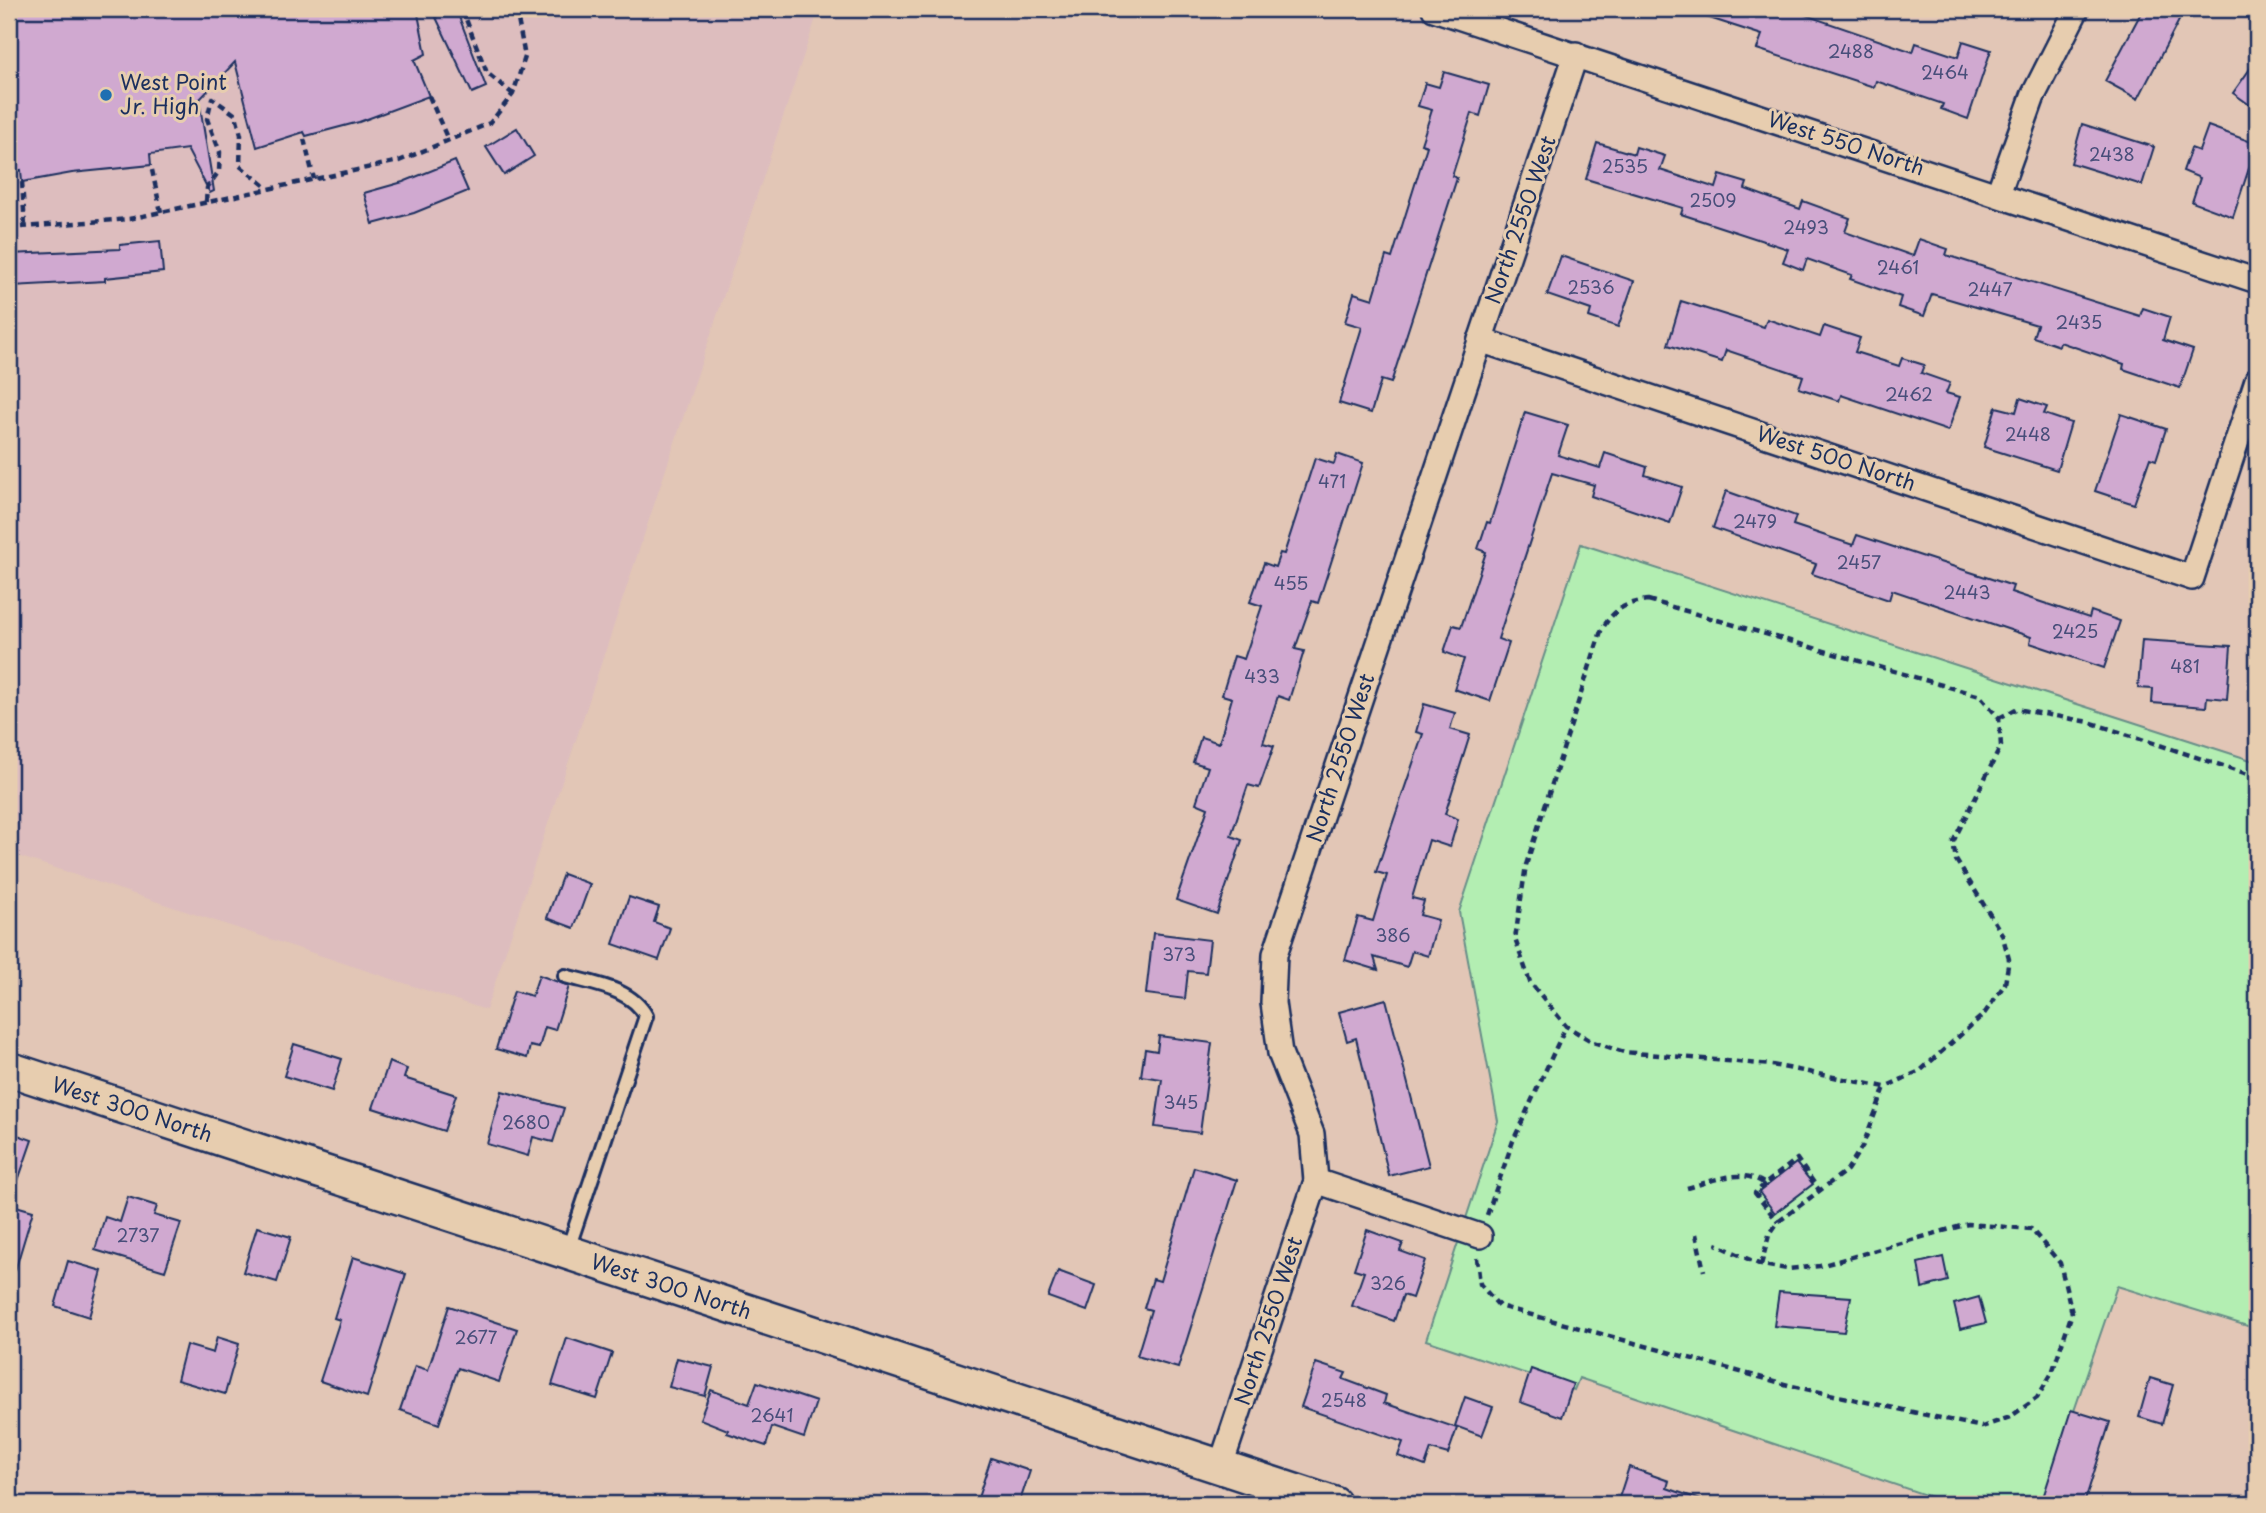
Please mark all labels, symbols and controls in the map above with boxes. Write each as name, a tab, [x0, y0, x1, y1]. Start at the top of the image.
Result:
house number: 2488	[1828, 37, 1874, 64]
house number: 2464	[1921, 58, 1969, 85]
place label: West Point Jr. High	[120, 65, 227, 121]
marker: West Point Jr. High	[98, 87, 114, 103]
street label: West 550 North	[1764, 102, 1929, 183]
street label: North 2550 West	[1475, 131, 1563, 308]
house number: 2438	[2089, 140, 2135, 167]
house number: 2535	[1602, 152, 1648, 179]
house number: 2509	[1689, 186, 1737, 213]
house number: 2493	[1783, 213, 1829, 240]
house number: 2461	[1877, 253, 1919, 280]
house number: 2536	[1567, 273, 1615, 300]
house number: 2447	[1967, 275, 2013, 302]
house number: 2435	[2056, 308, 2102, 335]
house number: 2462	[1885, 380, 1933, 407]
street label: West 500 North	[1753, 416, 1920, 498]
house number: 2448	[2005, 420, 2051, 447]
house number: 471	[1318, 467, 1346, 494]
house number: 2479	[1733, 507, 1777, 534]
house number: 2457	[1837, 548, 1881, 575]
house number: 455	[1274, 569, 1308, 596]
house number: 2443	[1943, 578, 1991, 605]
house number: 2425	[2052, 617, 2098, 644]
house number: 481	[2170, 652, 2200, 679]
house number: 433	[1244, 662, 1280, 689]
street label: North 2550 West	[1297, 669, 1381, 846]
house number: 386	[1375, 921, 1411, 948]
house number: 373	[1162, 940, 1196, 967]
street label: West 300 North	[48, 1067, 217, 1149]
house number: 345	[1164, 1088, 1198, 1115]
house number: 2680	[502, 1108, 550, 1135]
house number: 2737	[117, 1221, 159, 1248]
street label: North 2550 West	[1225, 1232, 1309, 1409]
street label: West 300 North	[587, 1244, 756, 1326]
house number: 326	[1370, 1269, 1406, 1296]
house number: 2677	[455, 1323, 498, 1350]
house number: 2548	[1321, 1386, 1367, 1413]
house number: 2641	[751, 1401, 793, 1428]

